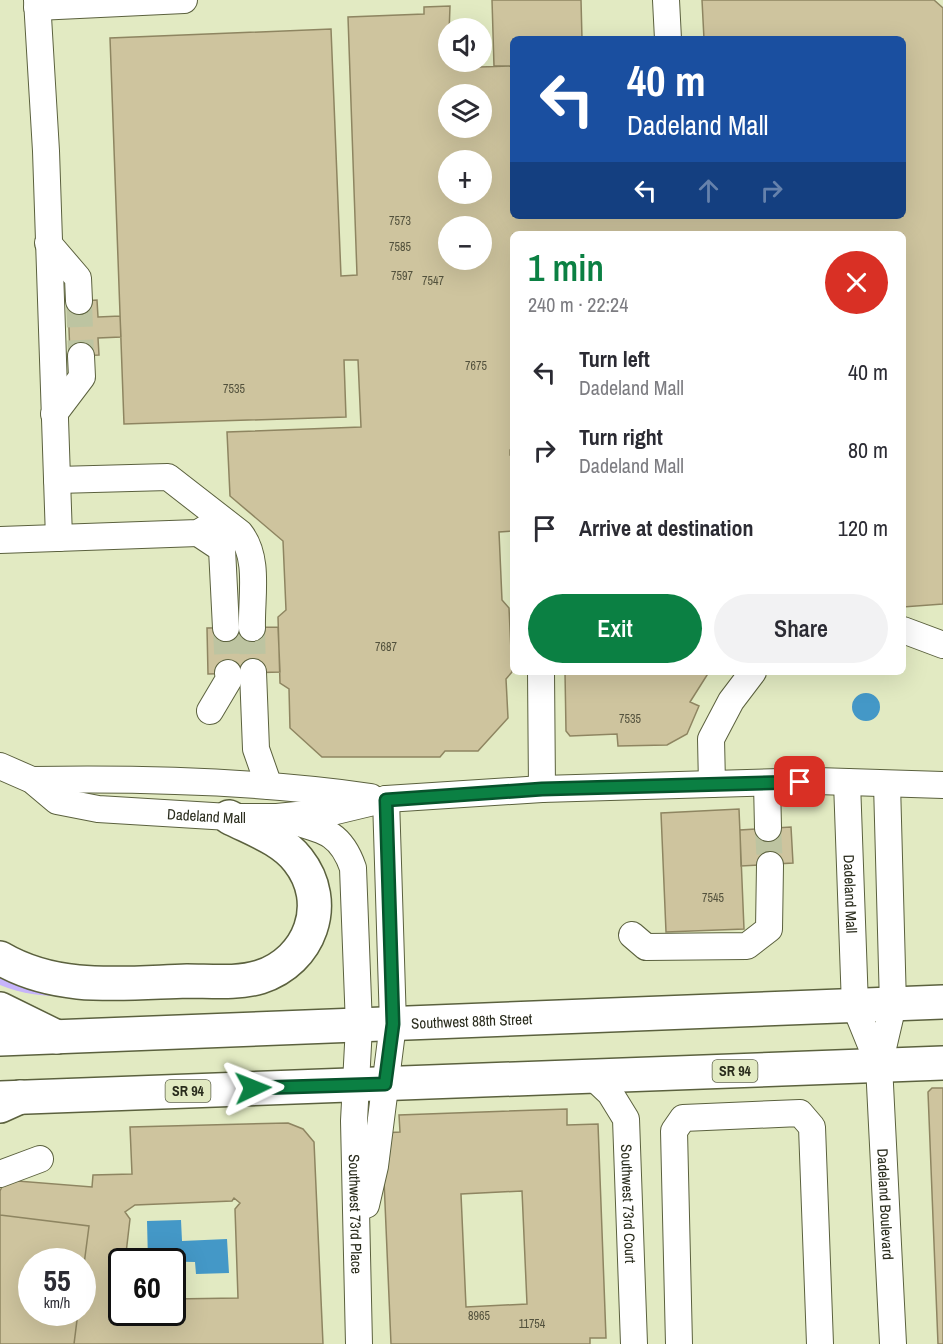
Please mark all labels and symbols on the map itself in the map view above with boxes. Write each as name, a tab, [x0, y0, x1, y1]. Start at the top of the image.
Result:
house number: 7573	[389, 213, 411, 229]
house number: 7585	[389, 239, 411, 255]
house number: 7597	[391, 268, 413, 284]
house number: 7547	[422, 273, 444, 289]
house number: 7675	[465, 358, 487, 374]
house number: 7535	[223, 381, 245, 397]
house number: 7687	[375, 639, 397, 655]
house number: 7535	[619, 711, 641, 727]
pin	[774, 756, 825, 807]
street label: Dadeland Mall	[167, 803, 246, 828]
street label: Dadeland Mall	[839, 854, 863, 934]
house number: 7545	[702, 890, 724, 906]
street label: Southwest 88th Street	[411, 1008, 533, 1033]
position arrow	[221, 1056, 285, 1120]
road number: SR 94	[712, 1060, 758, 1082]
road number: SR 94	[166, 1080, 210, 1102]
street label: Southwest 73rd Court	[616, 1144, 642, 1264]
street label: Dadeland Boulevard	[873, 1148, 899, 1260]
street label: Southwest 73rd Place	[344, 1154, 368, 1274]
speed limit sign: 60	[108, 1248, 186, 1326]
house number: 8965	[468, 1308, 490, 1324]
house number: 11754	[519, 1316, 546, 1332]

